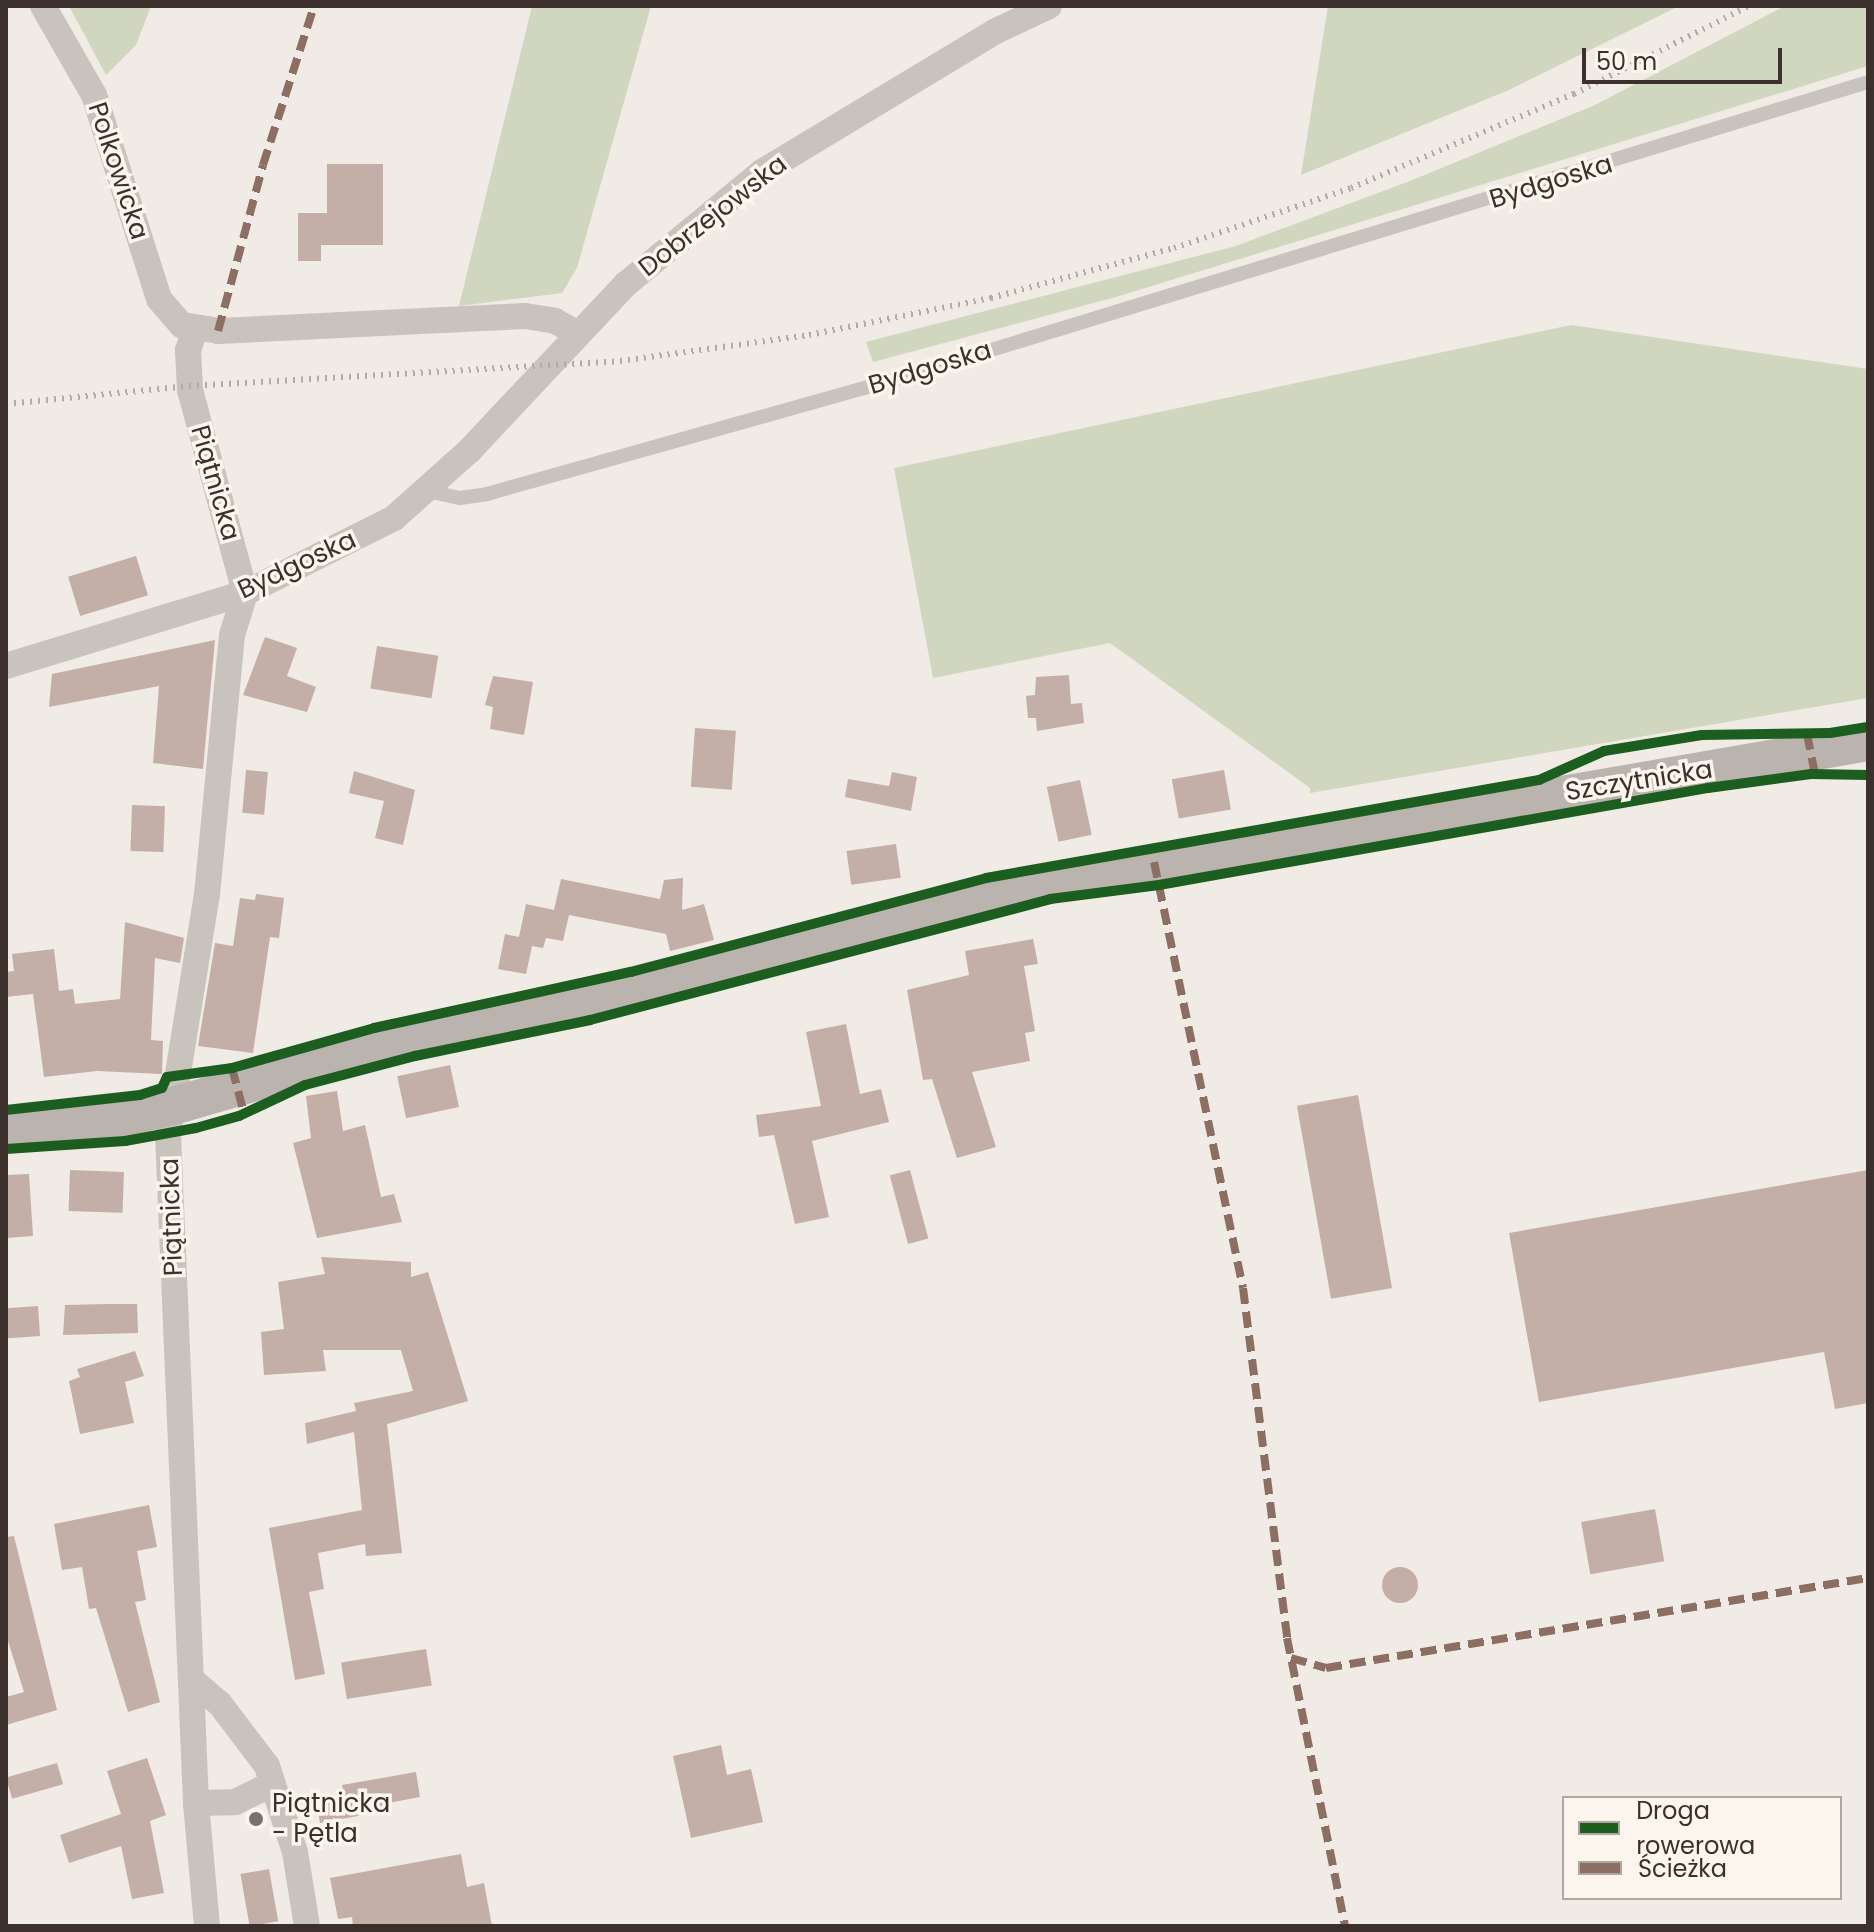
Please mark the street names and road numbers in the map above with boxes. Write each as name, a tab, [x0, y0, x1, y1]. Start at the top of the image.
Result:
street label: Polkowicka	[81, 98, 155, 244]
street label: Dobrzejowska	[633, 149, 793, 283]
street label: Bydgoska	[1486, 149, 1616, 215]
street label: Bydgoska	[865, 335, 995, 401]
street label: Piątnicka	[184, 422, 246, 544]
street label: Bydgoska	[233, 524, 361, 606]
street label: Szczytnicka	[1563, 754, 1715, 808]
street label: Piątnicka	[154, 1157, 190, 1277]

